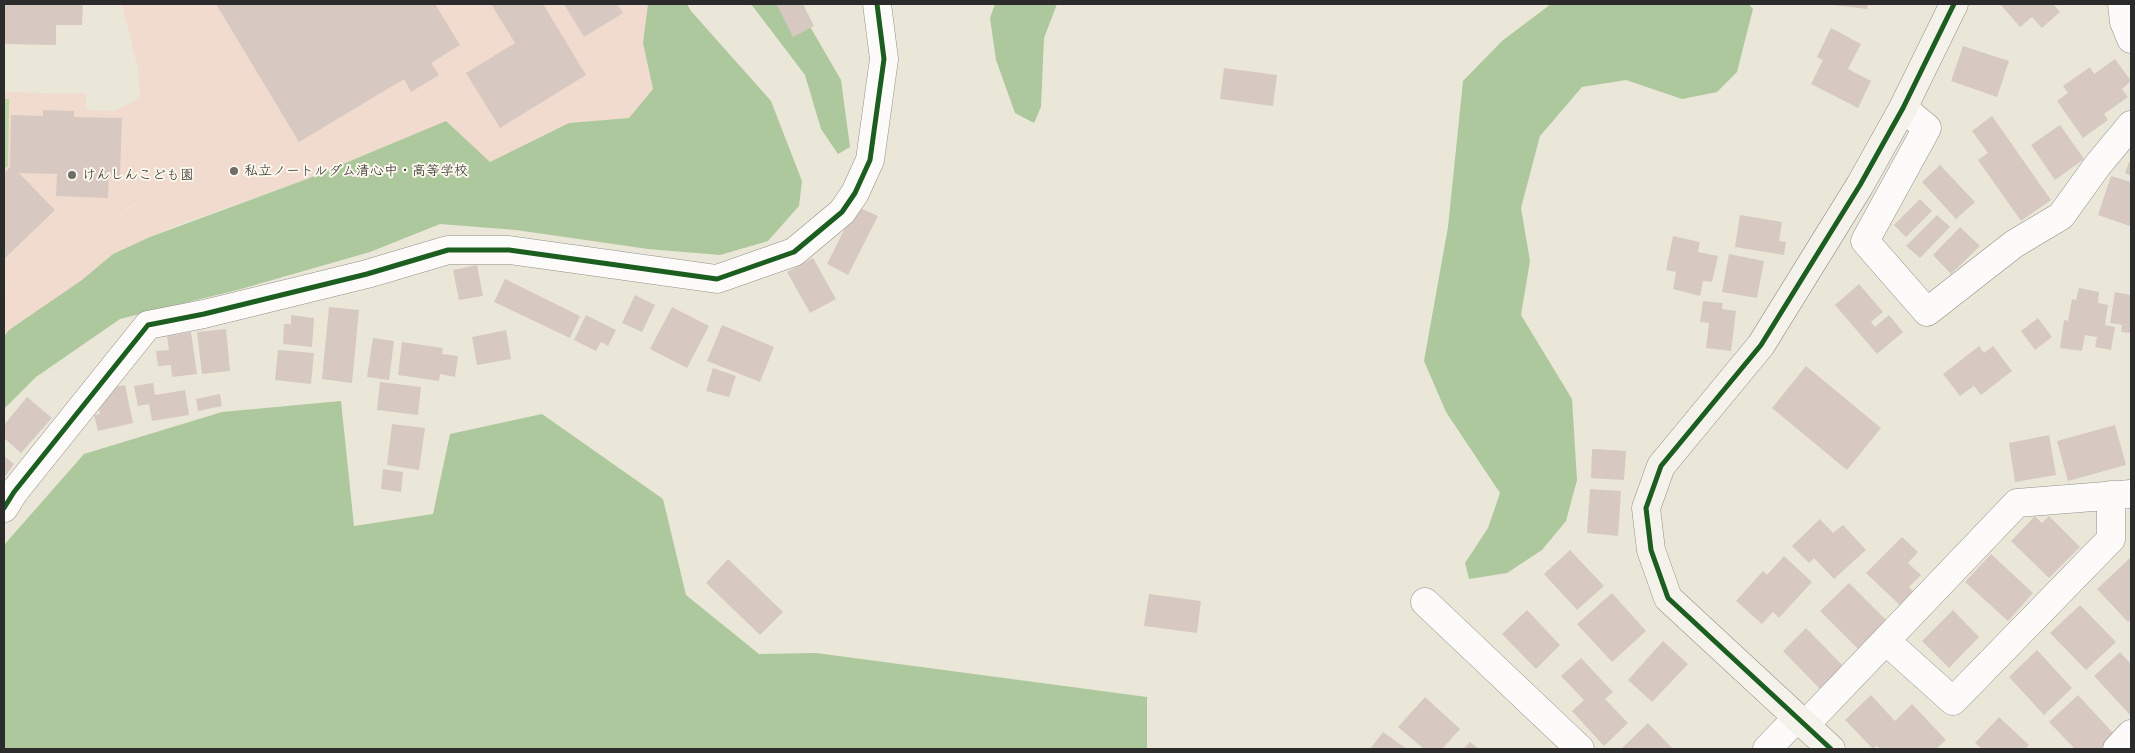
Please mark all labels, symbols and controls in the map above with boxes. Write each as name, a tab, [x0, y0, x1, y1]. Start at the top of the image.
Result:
place label: 私立ノートルダム清心中・高等学校	[244, 163, 468, 179]
marker: 私立ノートルダム清心中・高等学校	[228, 165, 240, 177]
place label: けんしんこども園	[82, 167, 194, 183]
marker: けんしんこども園	[66, 169, 78, 181]

